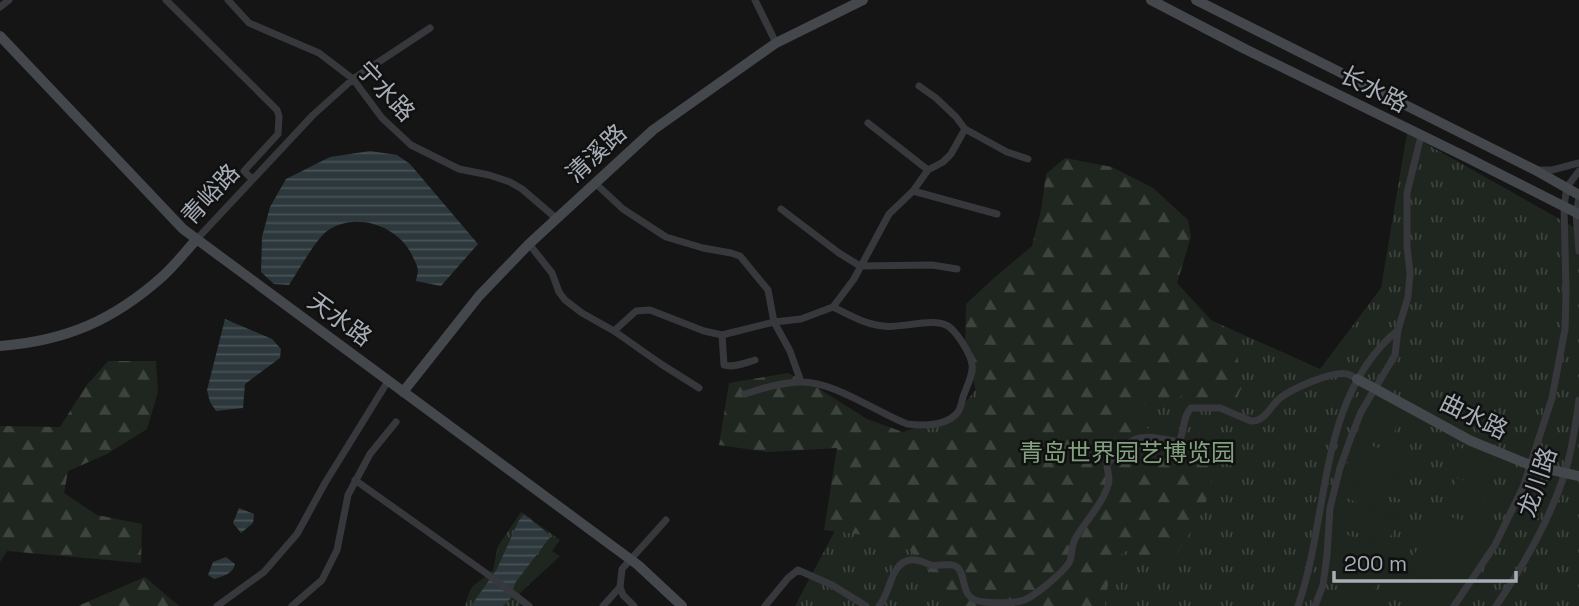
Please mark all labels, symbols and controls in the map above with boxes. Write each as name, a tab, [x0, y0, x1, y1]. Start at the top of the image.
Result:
street label: 宁水路	[350, 54, 422, 128]
street label: 长水路	[1335, 59, 1413, 119]
street label: 清溪路	[559, 117, 633, 189]
street label: 青峪路	[174, 157, 246, 231]
street label: 天水路	[302, 285, 378, 353]
street label: 曲水路	[1435, 386, 1513, 446]
park label: 青岛世界园艺博览园	[1019, 437, 1235, 468]
street label: 龙川路	[1511, 443, 1563, 521]
scale bar	[1334, 540, 1516, 584]
text: 200 m	[1344, 550, 1407, 577]

